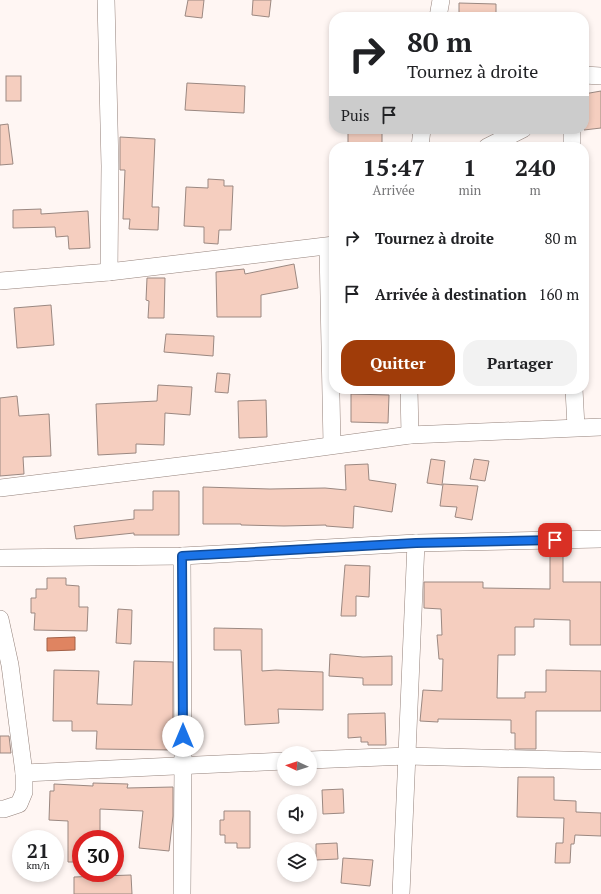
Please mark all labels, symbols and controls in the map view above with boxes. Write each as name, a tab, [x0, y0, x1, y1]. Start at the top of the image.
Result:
text: 80 m	[407, 23, 472, 60]
icon: right	[341, 28, 393, 80]
text: Tournez à droite	[407, 59, 538, 83]
icon: arrive	[378, 104, 400, 126]
text: Puis	[341, 105, 370, 125]
text: 15:47	[362, 151, 425, 183]
text: 1	[463, 151, 477, 183]
text: 240	[515, 151, 555, 183]
text: Arrivée	[373, 181, 415, 199]
text: min	[458, 181, 481, 199]
text: m	[530, 181, 541, 199]
icon: right	[341, 227, 363, 249]
text: Tournez à droite	[375, 228, 494, 248]
text: 80 m	[544, 228, 577, 248]
icon: arrive	[341, 283, 363, 305]
text: Arrivée à destination	[375, 284, 527, 304]
text: 160 m	[539, 284, 579, 304]
button: Quitter	[341, 340, 455, 386]
button: Partager	[463, 340, 577, 386]
pin	[538, 523, 572, 557]
icon: arrive	[544, 529, 566, 551]
position arrow	[162, 715, 204, 757]
north arrow	[277, 746, 317, 786]
map controls	[277, 746, 317, 882]
button: sound	[277, 794, 317, 834]
speed limit sign: 30	[72, 830, 124, 882]
text: 21	[27, 837, 49, 864]
button: layers	[277, 842, 317, 882]
text: km/h	[26, 859, 50, 872]

